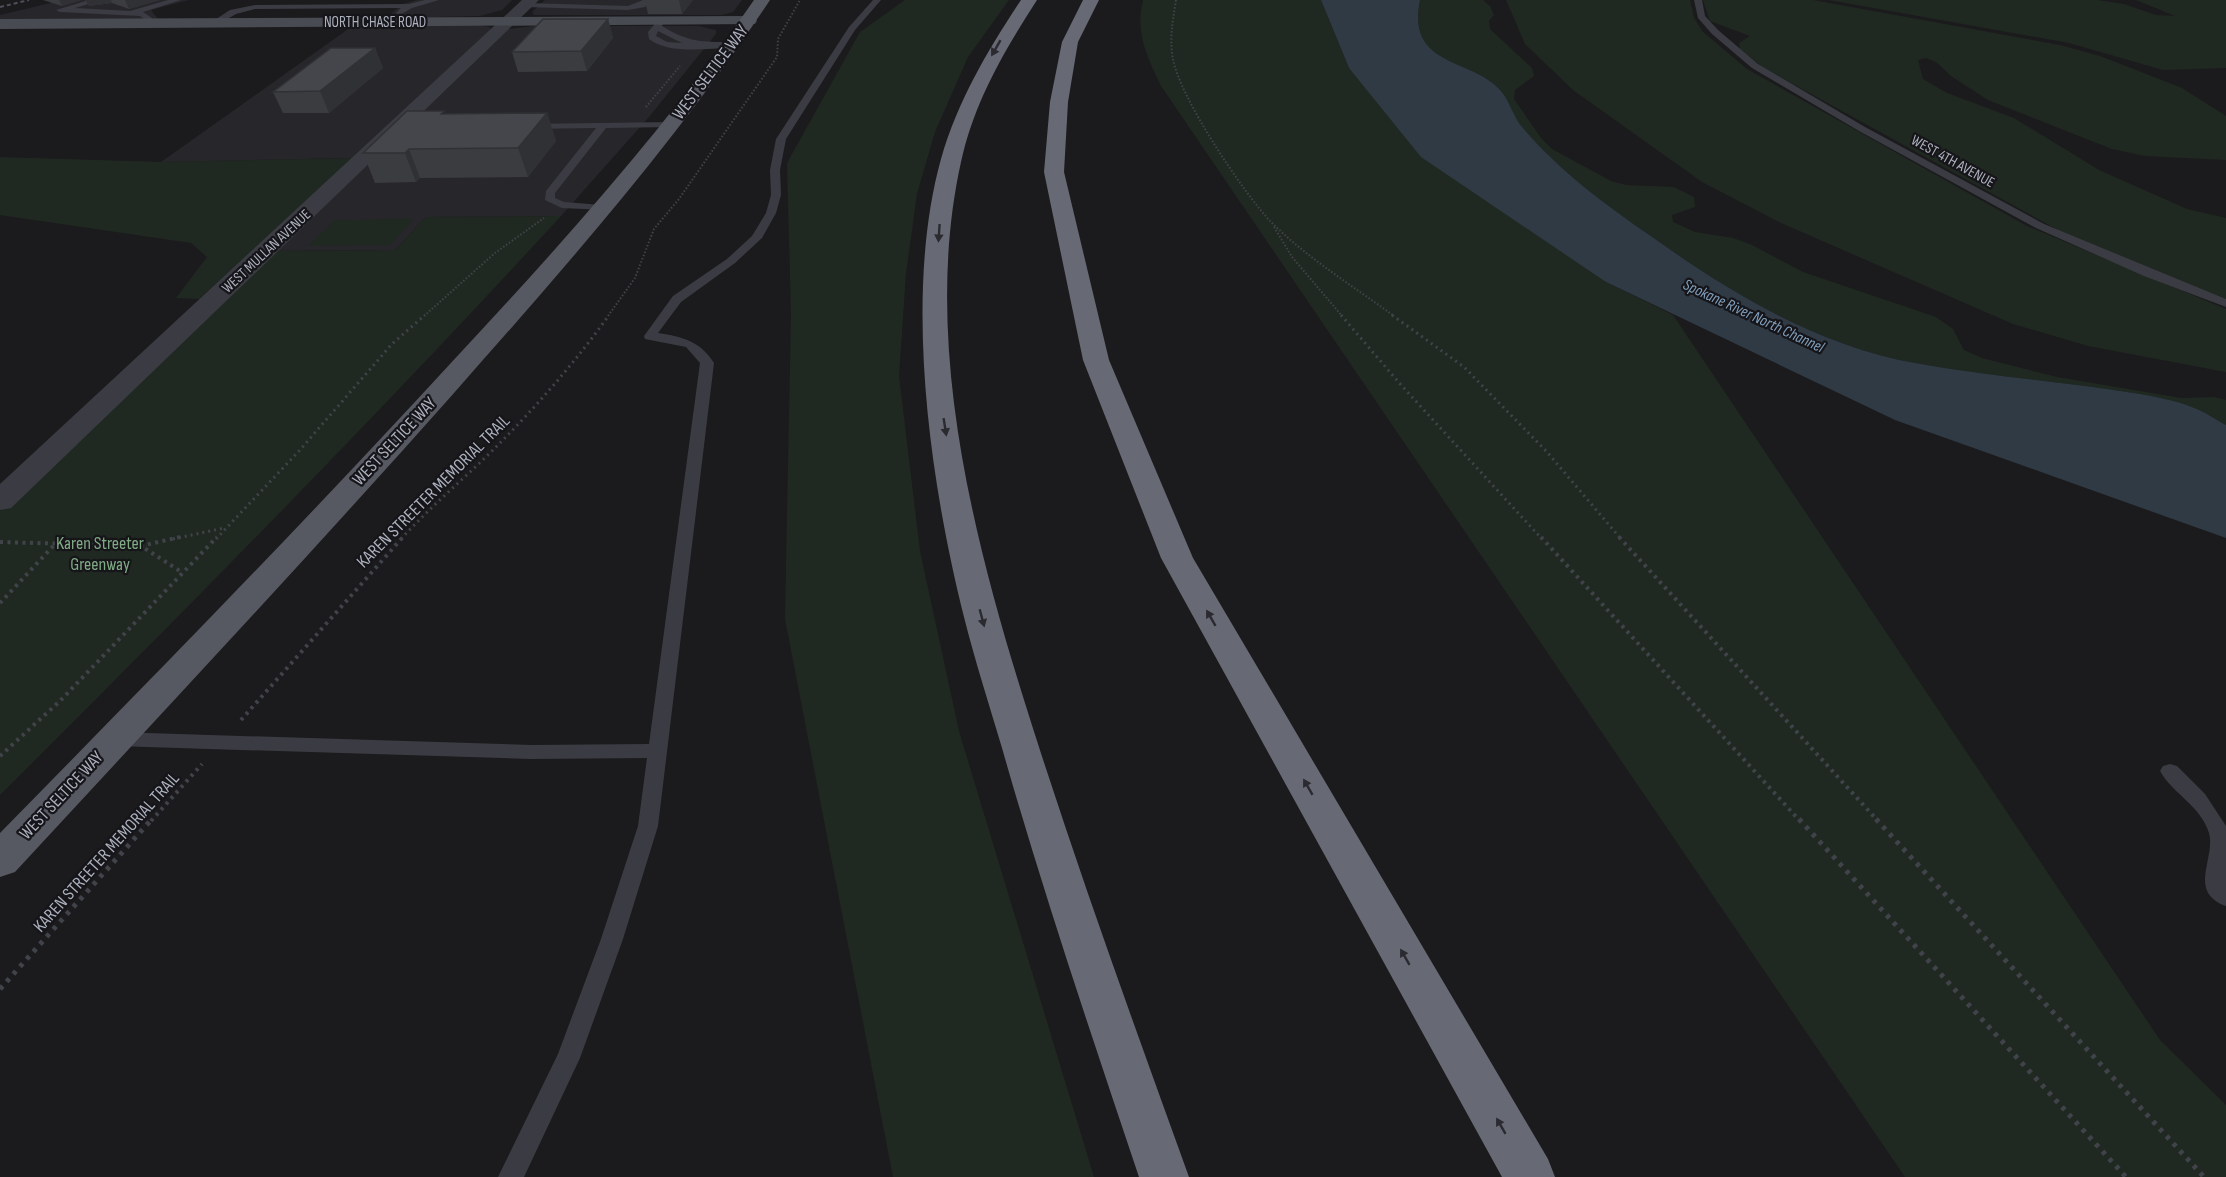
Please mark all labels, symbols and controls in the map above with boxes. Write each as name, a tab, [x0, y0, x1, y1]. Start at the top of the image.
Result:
street label: NORTH CHASE ROAD	[324, 13, 426, 32]
street label: WEST SELTICE WAY	[668, 20, 753, 124]
one-way arrow	[991, 40, 1001, 57]
street label: WEST 4TH AVENUE	[1908, 131, 1998, 192]
street label: WEST MULLAN AVENUE	[218, 205, 315, 298]
one-way arrow	[934, 224, 944, 243]
water label: Spokane River North Channel	[1680, 275, 1828, 358]
street label: WEST SELTICE WAY	[348, 392, 441, 490]
street label: KAREN STREETER MEMORIAL TRAIL	[352, 410, 515, 572]
one-way arrow	[940, 418, 949, 437]
park label: Karen Streeter Greenway	[56, 533, 144, 575]
one-way arrow	[977, 609, 987, 628]
one-way arrow	[1206, 610, 1217, 626]
street label: WEST SELTICE WAY	[15, 746, 108, 844]
street label: KAREN STREETER MEMORIAL TRAIL	[29, 768, 184, 937]
one-way arrow	[1303, 778, 1313, 795]
one-way arrow	[1399, 949, 1410, 965]
one-way arrow	[1496, 1117, 1506, 1134]

